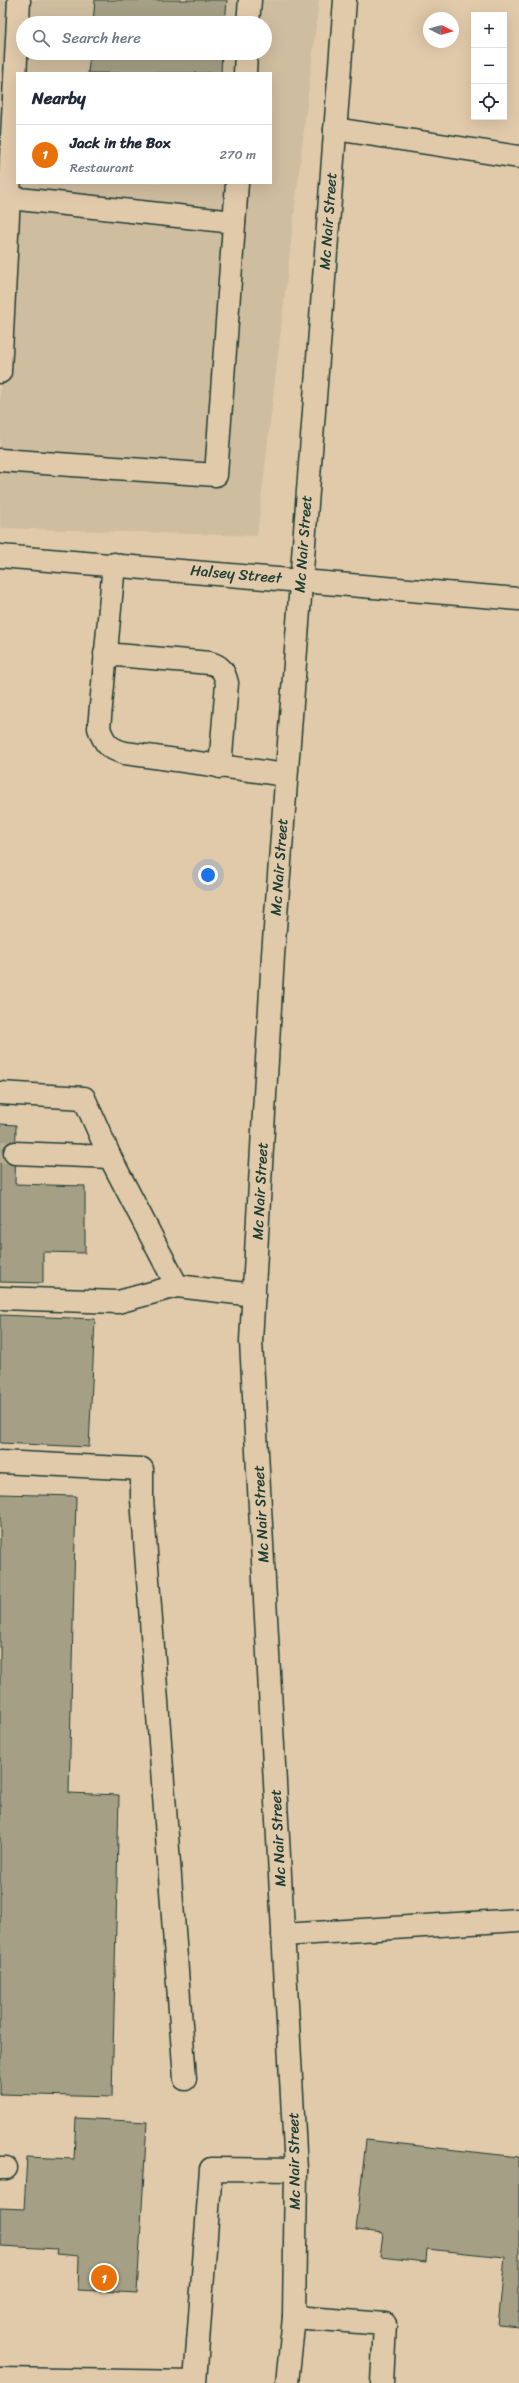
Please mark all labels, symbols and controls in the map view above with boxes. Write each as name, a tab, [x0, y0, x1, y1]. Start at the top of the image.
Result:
north arrow	[423, 12, 459, 48]
map controls	[471, 12, 507, 120]
button: +	[471, 12, 507, 48]
search box	[16, 16, 272, 60]
text: Search here	[62, 25, 141, 51]
icon: search	[30, 27, 52, 49]
button: −	[471, 48, 507, 84]
text: Nearby	[32, 83, 86, 113]
button: locate	[471, 84, 507, 120]
text: Jack in the Box	[70, 130, 170, 156]
text: 1	[42, 143, 48, 166]
text: 270 m	[219, 143, 256, 166]
text: Restaurant	[70, 156, 134, 179]
street label: Mc Nair Street	[312, 171, 344, 271]
street label: Mc Nair Street	[287, 494, 319, 594]
street label: Halsey Street	[189, 557, 284, 591]
street label: Mc Nair Street	[263, 817, 295, 917]
your location	[198, 865, 218, 885]
street label: Mc Nair Street	[244, 1141, 276, 1240]
street label: Mc Nair Street	[245, 1464, 277, 1563]
street label: Mc Nair Street	[262, 1788, 294, 1887]
street label: Mc Nair Street	[280, 2112, 308, 2210]
pin: 1	[91, 2263, 117, 2293]

